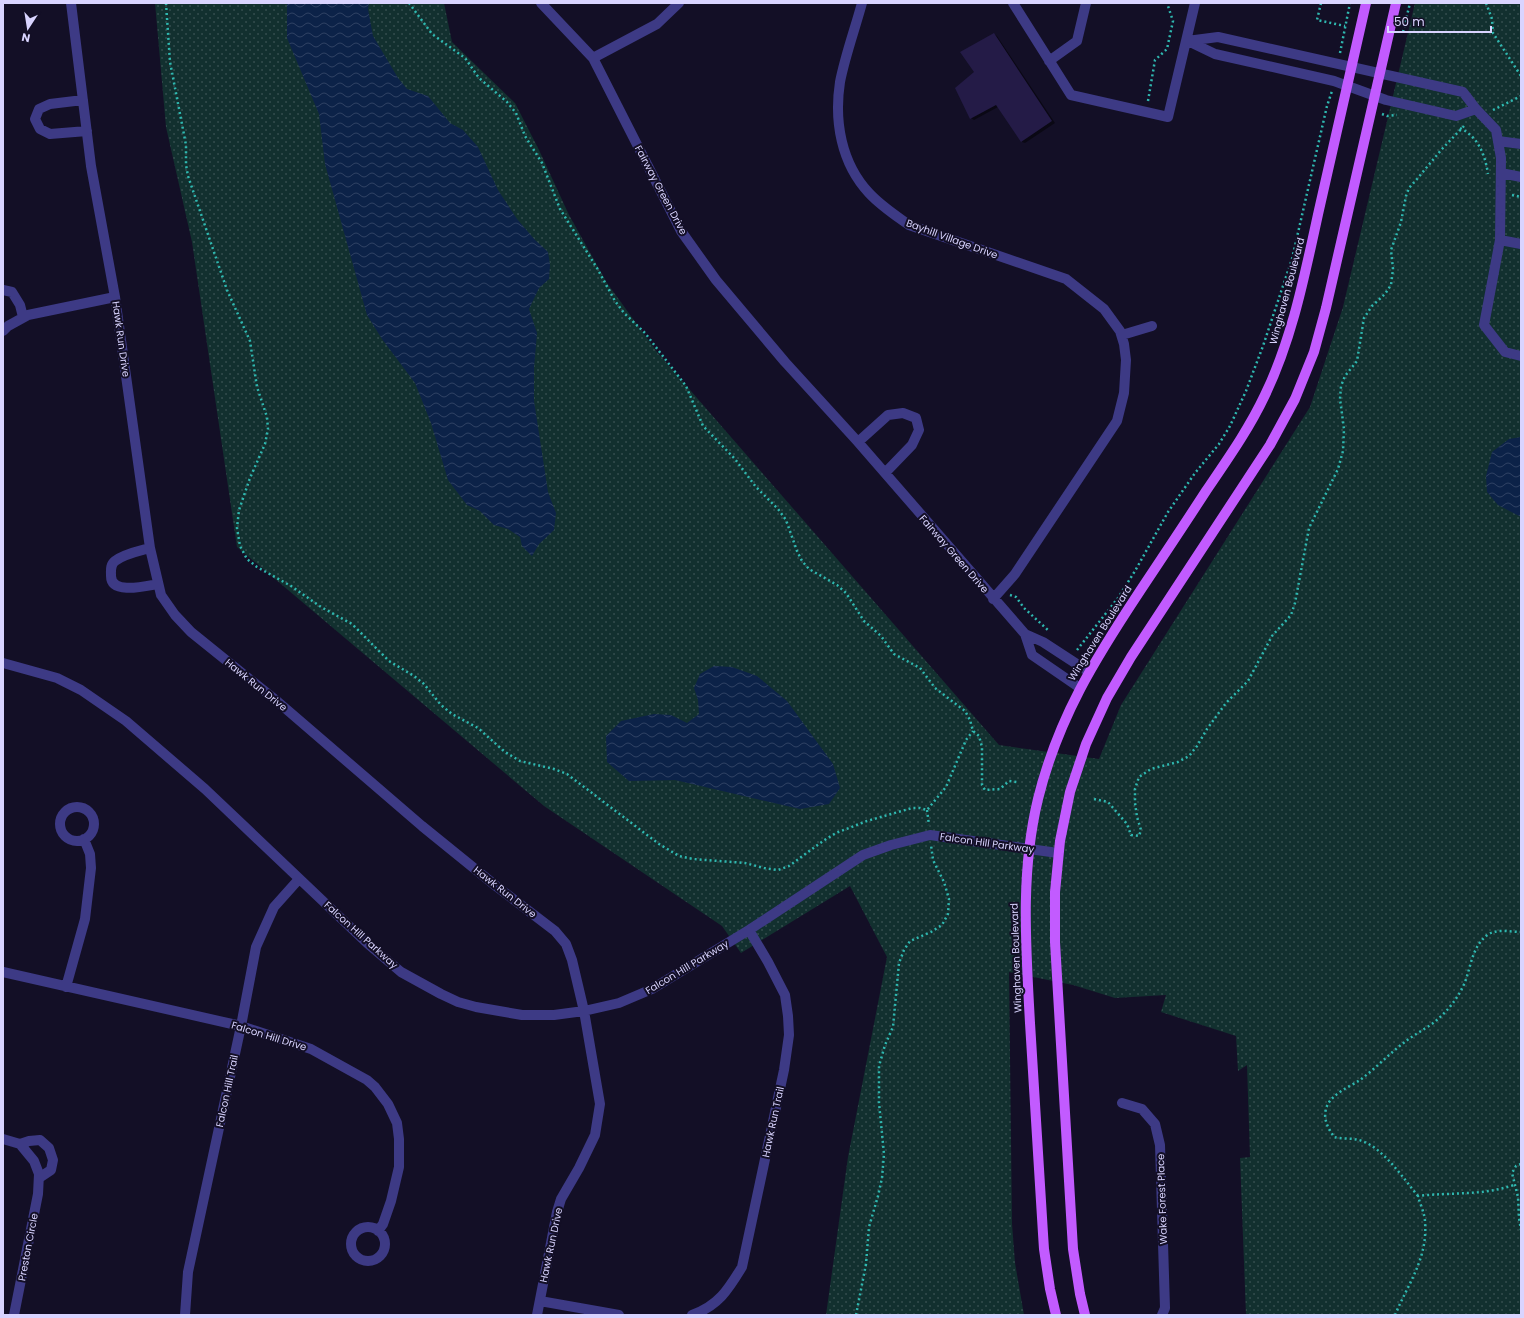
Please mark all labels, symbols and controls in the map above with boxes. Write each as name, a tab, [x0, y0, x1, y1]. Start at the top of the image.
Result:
north arrow	[8, 8, 48, 48]
scale bar	[1388, 8, 1491, 34]
text: 50 m	[1394, 13, 1425, 30]
text: N	[20, 29, 32, 46]
street label: Fairway Green Drive	[631, 143, 691, 237]
street label: Bayhill Village Drive	[904, 215, 1000, 263]
street label: Winghaven Boulevard	[1266, 236, 1308, 346]
street label: Hawk Run Drive	[108, 300, 134, 378]
street label: Fairway Green Drive	[916, 512, 992, 596]
street label: Winghaven Boulevard	[1065, 582, 1135, 684]
street label: Hawk Run Drive	[222, 655, 290, 715]
street label: Falcon Hill Parkway	[939, 829, 1035, 857]
street label: Hawk Run Drive	[470, 863, 540, 921]
street label: Falcon Hill Parkway	[321, 898, 402, 973]
street label: Winghaven Boulevard	[1007, 903, 1025, 1013]
street label: Falcon Hill Parkway	[643, 936, 732, 998]
street label: Falcon Hill Drive	[230, 1017, 308, 1055]
street label: Falcon Hill Trail	[212, 1053, 242, 1129]
street label: Hawk Run Trail	[758, 1085, 788, 1159]
street label: Wake Forest Place	[1153, 1153, 1171, 1245]
street label: Hawk Run Drive	[536, 1206, 566, 1284]
street label: Preston Circle	[14, 1212, 42, 1282]

